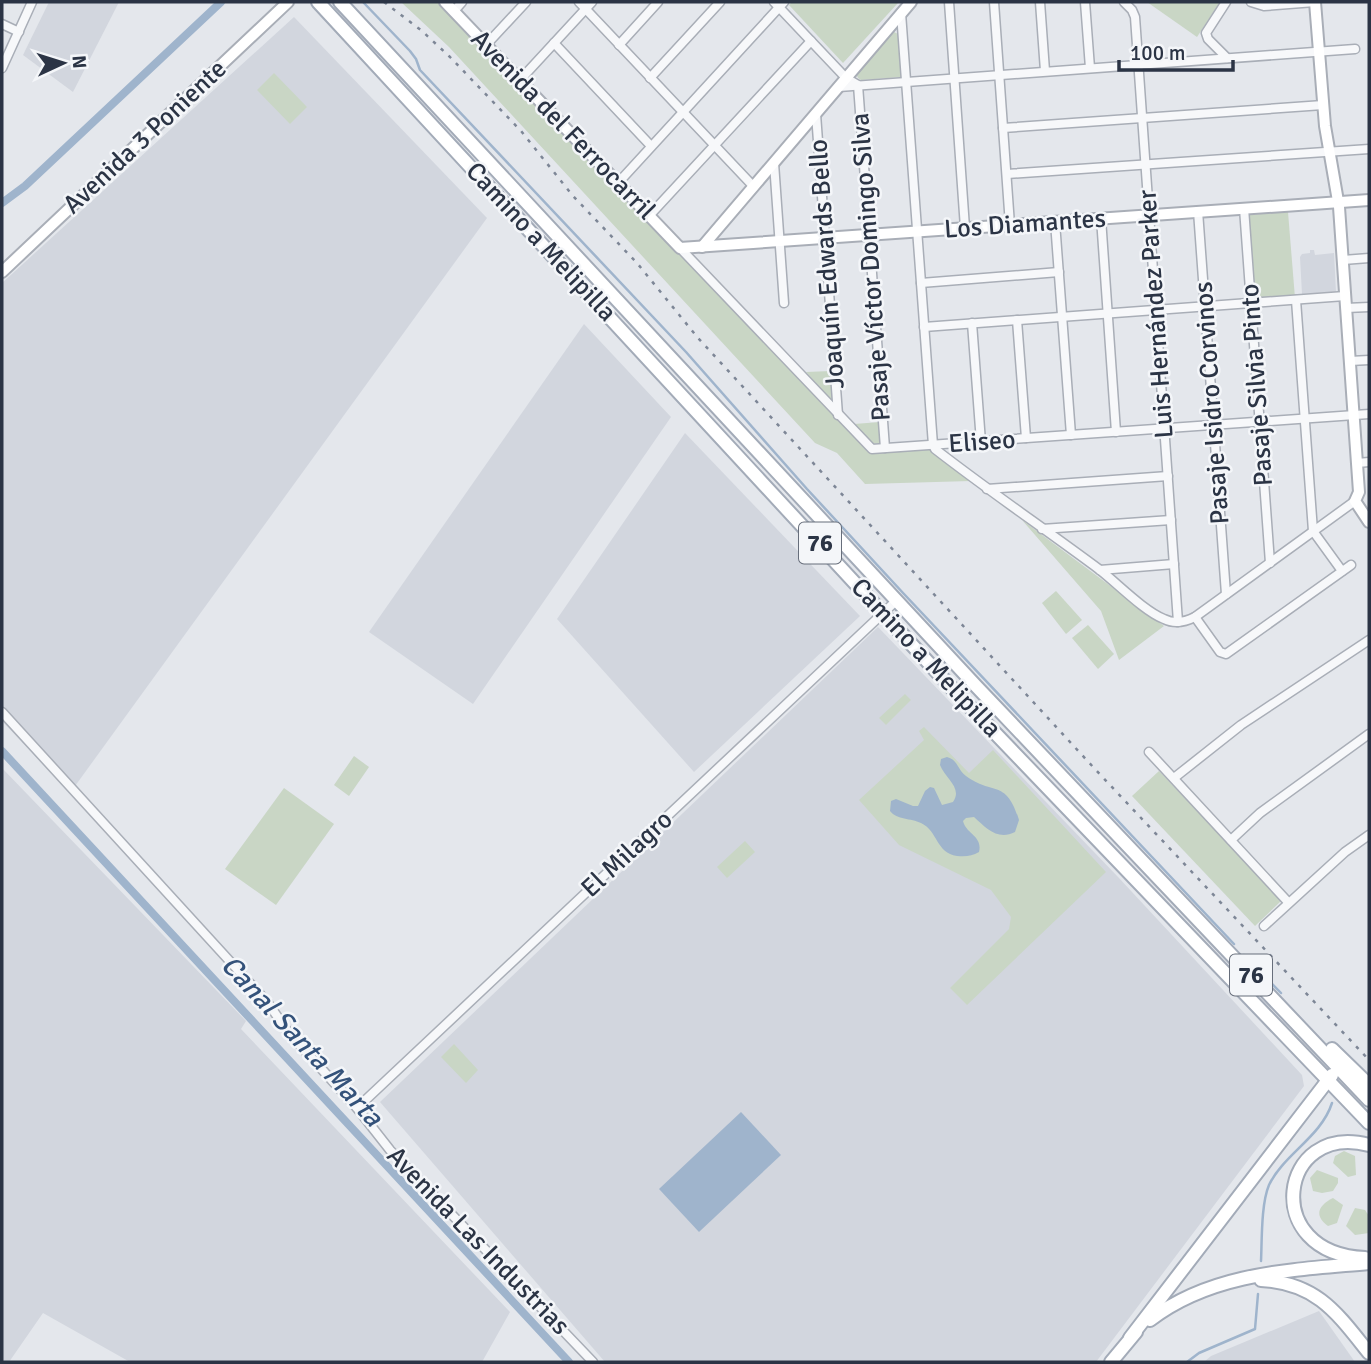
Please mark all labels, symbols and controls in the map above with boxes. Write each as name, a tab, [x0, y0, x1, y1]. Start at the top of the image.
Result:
street label: Avenida del Ferrocarril	[464, 23, 662, 227]
north arrow	[28, 28, 98, 98]
scale bar	[1119, 28, 1233, 72]
text: 100 m	[1130, 40, 1185, 66]
street label: Avenida 3 Poniente	[57, 53, 233, 221]
text: N	[67, 54, 91, 69]
street label: Pasaje Víctor Domingo Silva	[844, 112, 898, 422]
street label: Joaquín Edwards Bello	[802, 138, 852, 390]
street label: Camino a Melipilla	[459, 156, 623, 328]
street label: Luis Hernández Parker	[1131, 188, 1181, 439]
street label: Los Diamantes	[943, 202, 1107, 246]
street label: Pasaje Isidro Corvinos	[1188, 281, 1236, 525]
street label: Pasaje Silvia Pinto	[1234, 283, 1280, 487]
street label: Eliseo	[947, 424, 1017, 460]
road number: 76	[799, 522, 841, 564]
street label: Camino a Melipilla	[844, 572, 1008, 744]
street label: El Milagro	[575, 804, 679, 904]
water label: Canal Santa Marta	[214, 948, 391, 1134]
road number: 76	[1230, 954, 1272, 995]
street label: Avenida Las Industrias	[380, 1140, 576, 1342]

